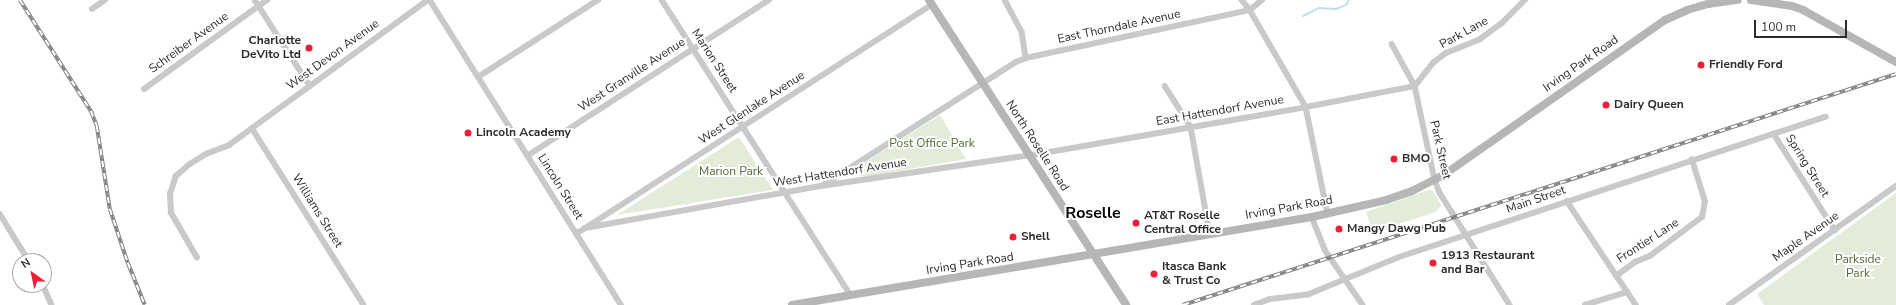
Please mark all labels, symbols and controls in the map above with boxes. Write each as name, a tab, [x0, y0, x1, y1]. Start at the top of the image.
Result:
street label: East Thorndale Avenue	[1056, 7, 1182, 47]
street label: Schreiber Avenue	[146, 9, 232, 77]
scale bar	[1756, 12, 1849, 38]
street label: Park Lane	[1437, 14, 1491, 52]
street label: West Devon Avenue	[284, 17, 382, 93]
text: 100 m	[1761, 19, 1796, 35]
street label: Marion Street	[688, 26, 740, 96]
street label: Irving Park Road	[1541, 33, 1621, 95]
place label: Charlotte DeVito Ltd	[241, 34, 301, 62]
street label: West Granville Avenue	[576, 35, 688, 115]
marker: Charlotte DeVito Ltd	[304, 43, 314, 53]
place label: Friendly Ford	[1709, 58, 1783, 72]
marker: Friendly Ford	[1696, 60, 1706, 70]
street label: West Glenlake Avenue	[696, 68, 808, 148]
street label: East Hattendorf Avenue	[1155, 93, 1285, 129]
street label: North Roselle Road	[1002, 98, 1072, 194]
place label: Dairy Queen	[1614, 98, 1684, 112]
marker: Dairy Queen	[1601, 100, 1611, 110]
street label: Park Street	[1426, 119, 1454, 181]
place label: Lincoln Academy	[476, 126, 571, 140]
marker: Lincoln Academy	[463, 128, 473, 138]
street label: Spring Street	[1782, 132, 1832, 200]
park label: Post Office Park	[889, 137, 975, 151]
street label: Lincoln Street	[534, 152, 586, 222]
place label: BMO	[1402, 152, 1430, 166]
marker: BMO	[1389, 154, 1399, 164]
street label: West Hattendorf Avenue	[772, 155, 908, 191]
park label: Marion Park	[699, 165, 763, 179]
street label: Williams Street	[289, 172, 345, 250]
street label: Main Street	[1504, 183, 1568, 217]
street label: Irving Park Road	[1244, 193, 1334, 223]
district label: Roselle	[1065, 203, 1121, 223]
place label: AT&T Roselle Central Office	[1144, 209, 1221, 237]
street label: Maple Avenue	[1770, 209, 1842, 265]
street label: Frontier Lane	[1614, 216, 1682, 266]
marker: AT&T Roselle Central Office	[1131, 218, 1141, 228]
place label: Mangy Dawg Pub	[1347, 222, 1446, 236]
marker: Mangy Dawg Pub	[1334, 224, 1344, 234]
place label: Shell	[1021, 230, 1050, 244]
marker: Shell	[1008, 232, 1018, 242]
place label: 1913 Restaurant and Bar	[1441, 249, 1534, 277]
street label: Irving Park Road	[925, 250, 1015, 278]
north arrow	[12, 253, 52, 293]
park label: Parkside Park	[1835, 253, 1881, 281]
text: N	[18, 255, 33, 272]
marker: 1913 Restaurant and Bar	[1428, 258, 1438, 268]
place label: Itasca Bank & Trust Co	[1162, 260, 1226, 288]
marker: Itasca Bank & Trust Co	[1149, 269, 1159, 279]

